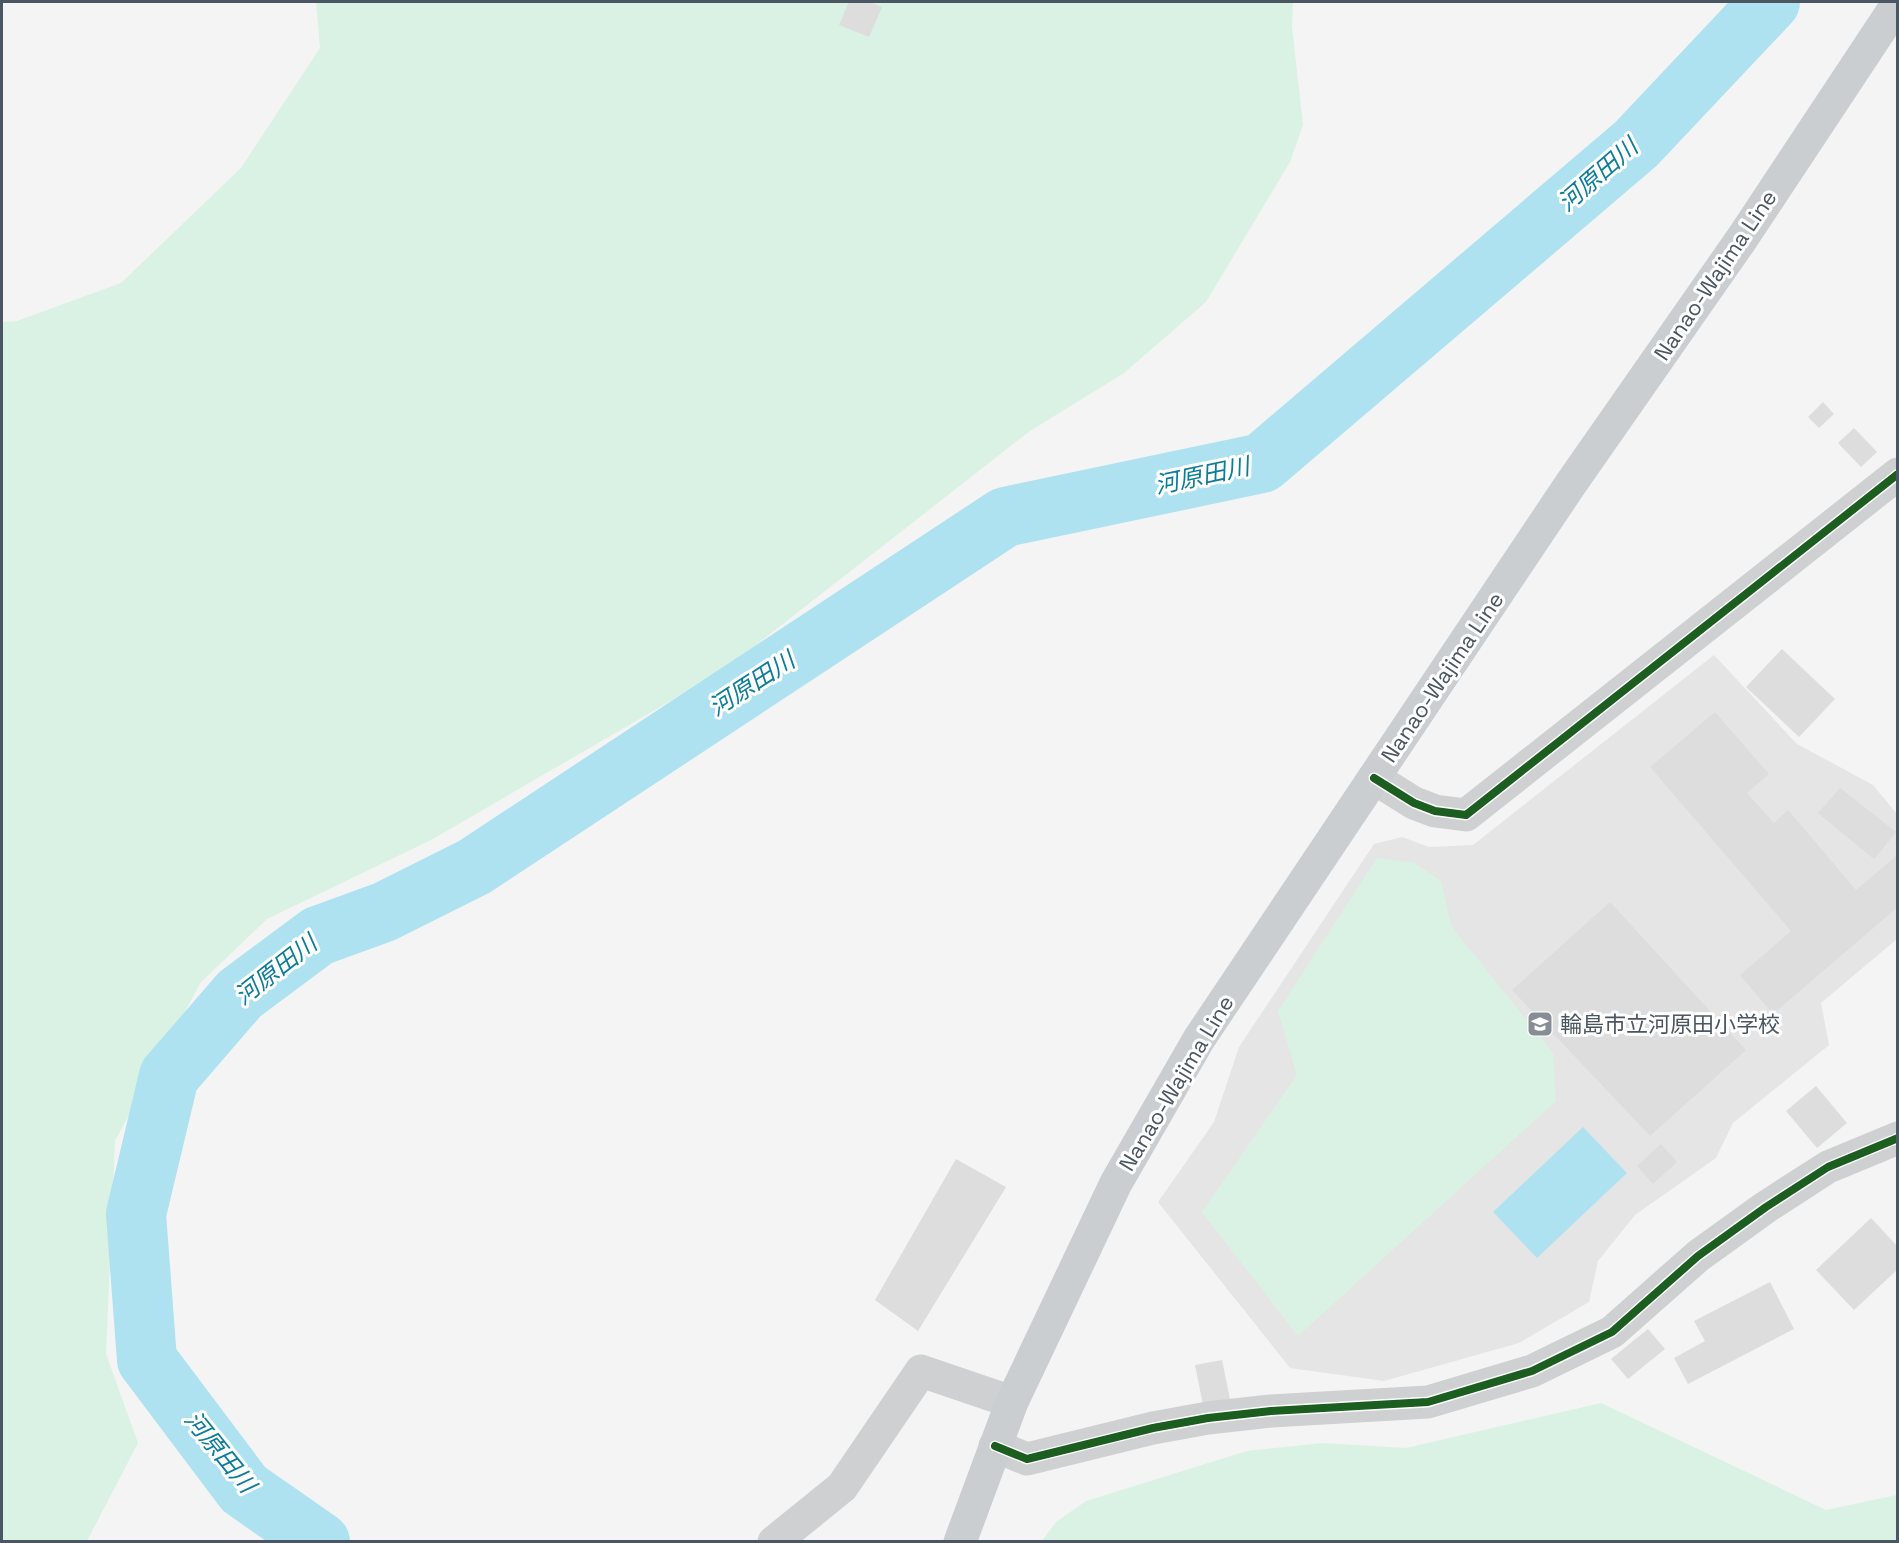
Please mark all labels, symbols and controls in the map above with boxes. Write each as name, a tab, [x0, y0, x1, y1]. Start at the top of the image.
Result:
water label: 河原田川	[1551, 129, 1646, 218]
street label: Nanao-Wajima Line	[1647, 184, 1783, 366]
water label: 河原田川	[1152, 450, 1255, 501]
street label: Nanao-Wajima Line	[1374, 586, 1510, 768]
water label: 河原田川	[703, 643, 803, 723]
water label: 河原田川	[228, 926, 325, 1011]
street label: Nanao-Wajima Line	[1113, 990, 1239, 1176]
school or university icon: 輪島市立河原田小学校	[1525, 1009, 1555, 1039]
place label: 輪島市立河原田小学校	[1560, 1010, 1780, 1038]
water label: 河原田川	[178, 1405, 265, 1501]

